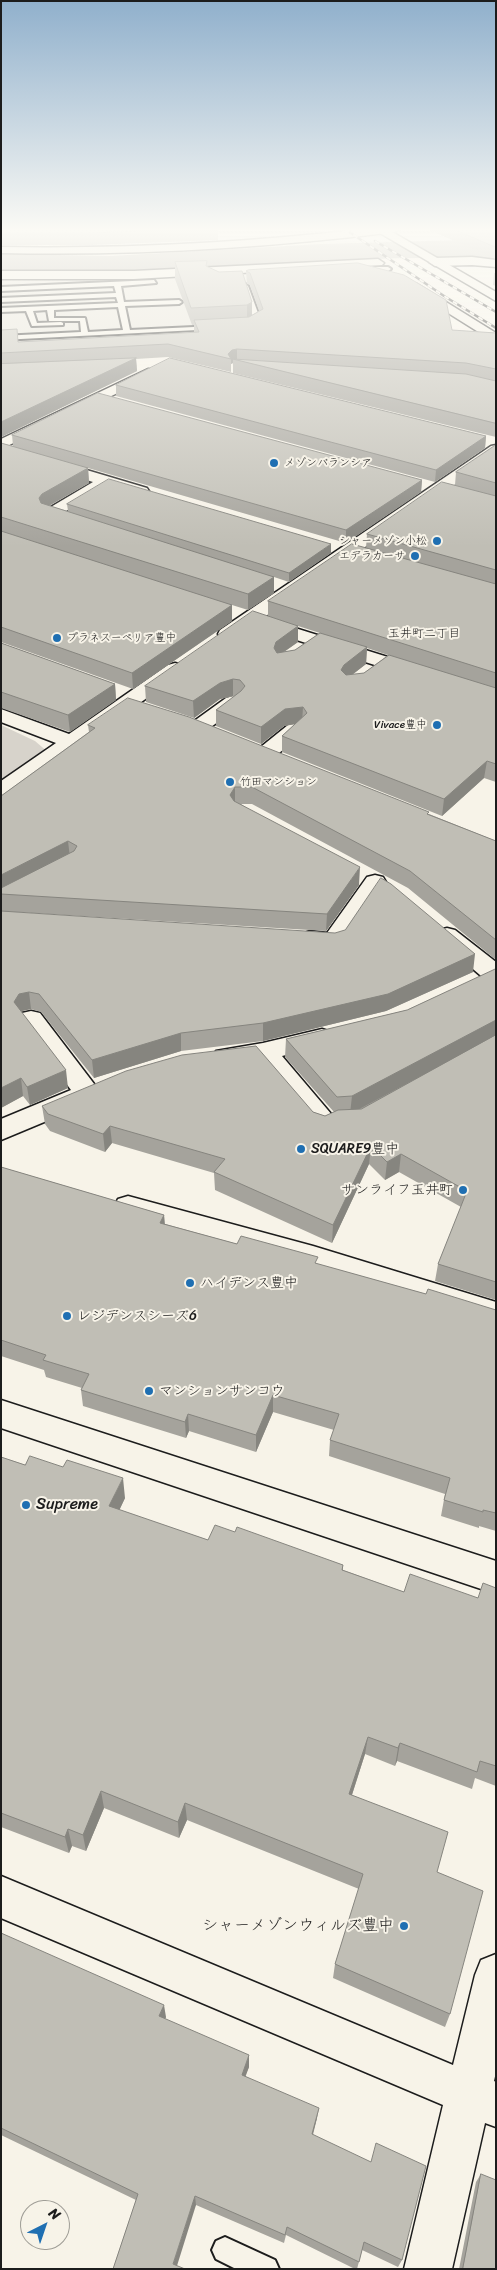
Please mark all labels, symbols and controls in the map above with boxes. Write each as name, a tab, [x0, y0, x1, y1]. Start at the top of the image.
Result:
place label: メゾンバランシア	[284, 456, 372, 470]
marker: メゾンバランシア	[268, 457, 280, 469]
place label: シャーメゾン小松	[339, 534, 427, 548]
marker: シャーメゾン小松	[431, 535, 443, 547]
place label: エデラカーサ	[339, 549, 405, 563]
marker: エデラカーサ	[409, 550, 421, 562]
district label: 玉井町二丁目	[388, 627, 460, 641]
place label: プラネスーペリア豊中	[67, 631, 177, 645]
marker: プラネスーペリア豊中	[51, 632, 63, 644]
place label: Vivace豊中	[374, 718, 427, 732]
marker: Vivace豊中	[431, 719, 443, 731]
place label: 竹田マンション	[240, 775, 317, 789]
marker: 竹田マンション	[224, 776, 236, 788]
place label: SQUARE9豊中	[311, 1141, 399, 1157]
marker: SQUARE9豊中	[295, 1143, 307, 1155]
place label: サンライフ玉井町	[341, 1182, 453, 1198]
marker: サンライフ玉井町	[457, 1184, 469, 1196]
place label: ハイデンス豊中	[200, 1275, 298, 1291]
marker: ハイデンス豊中	[184, 1277, 196, 1289]
place label: レジデンスシーズ6	[77, 1308, 197, 1324]
marker: レジデンスシーズ6	[61, 1310, 73, 1322]
place label: マンションサンコウ	[159, 1383, 285, 1399]
marker: マンションサンコウ	[143, 1385, 155, 1397]
place label: Supreme	[36, 1495, 98, 1515]
marker: Supreme	[20, 1499, 32, 1511]
place label: シャーメゾンウィルズ豊中	[202, 1916, 394, 1936]
marker: シャーメゾンウィルズ豊中	[398, 1920, 410, 1932]
north arrow	[20, 2200, 70, 2250]
text: N	[43, 2201, 66, 2227]

